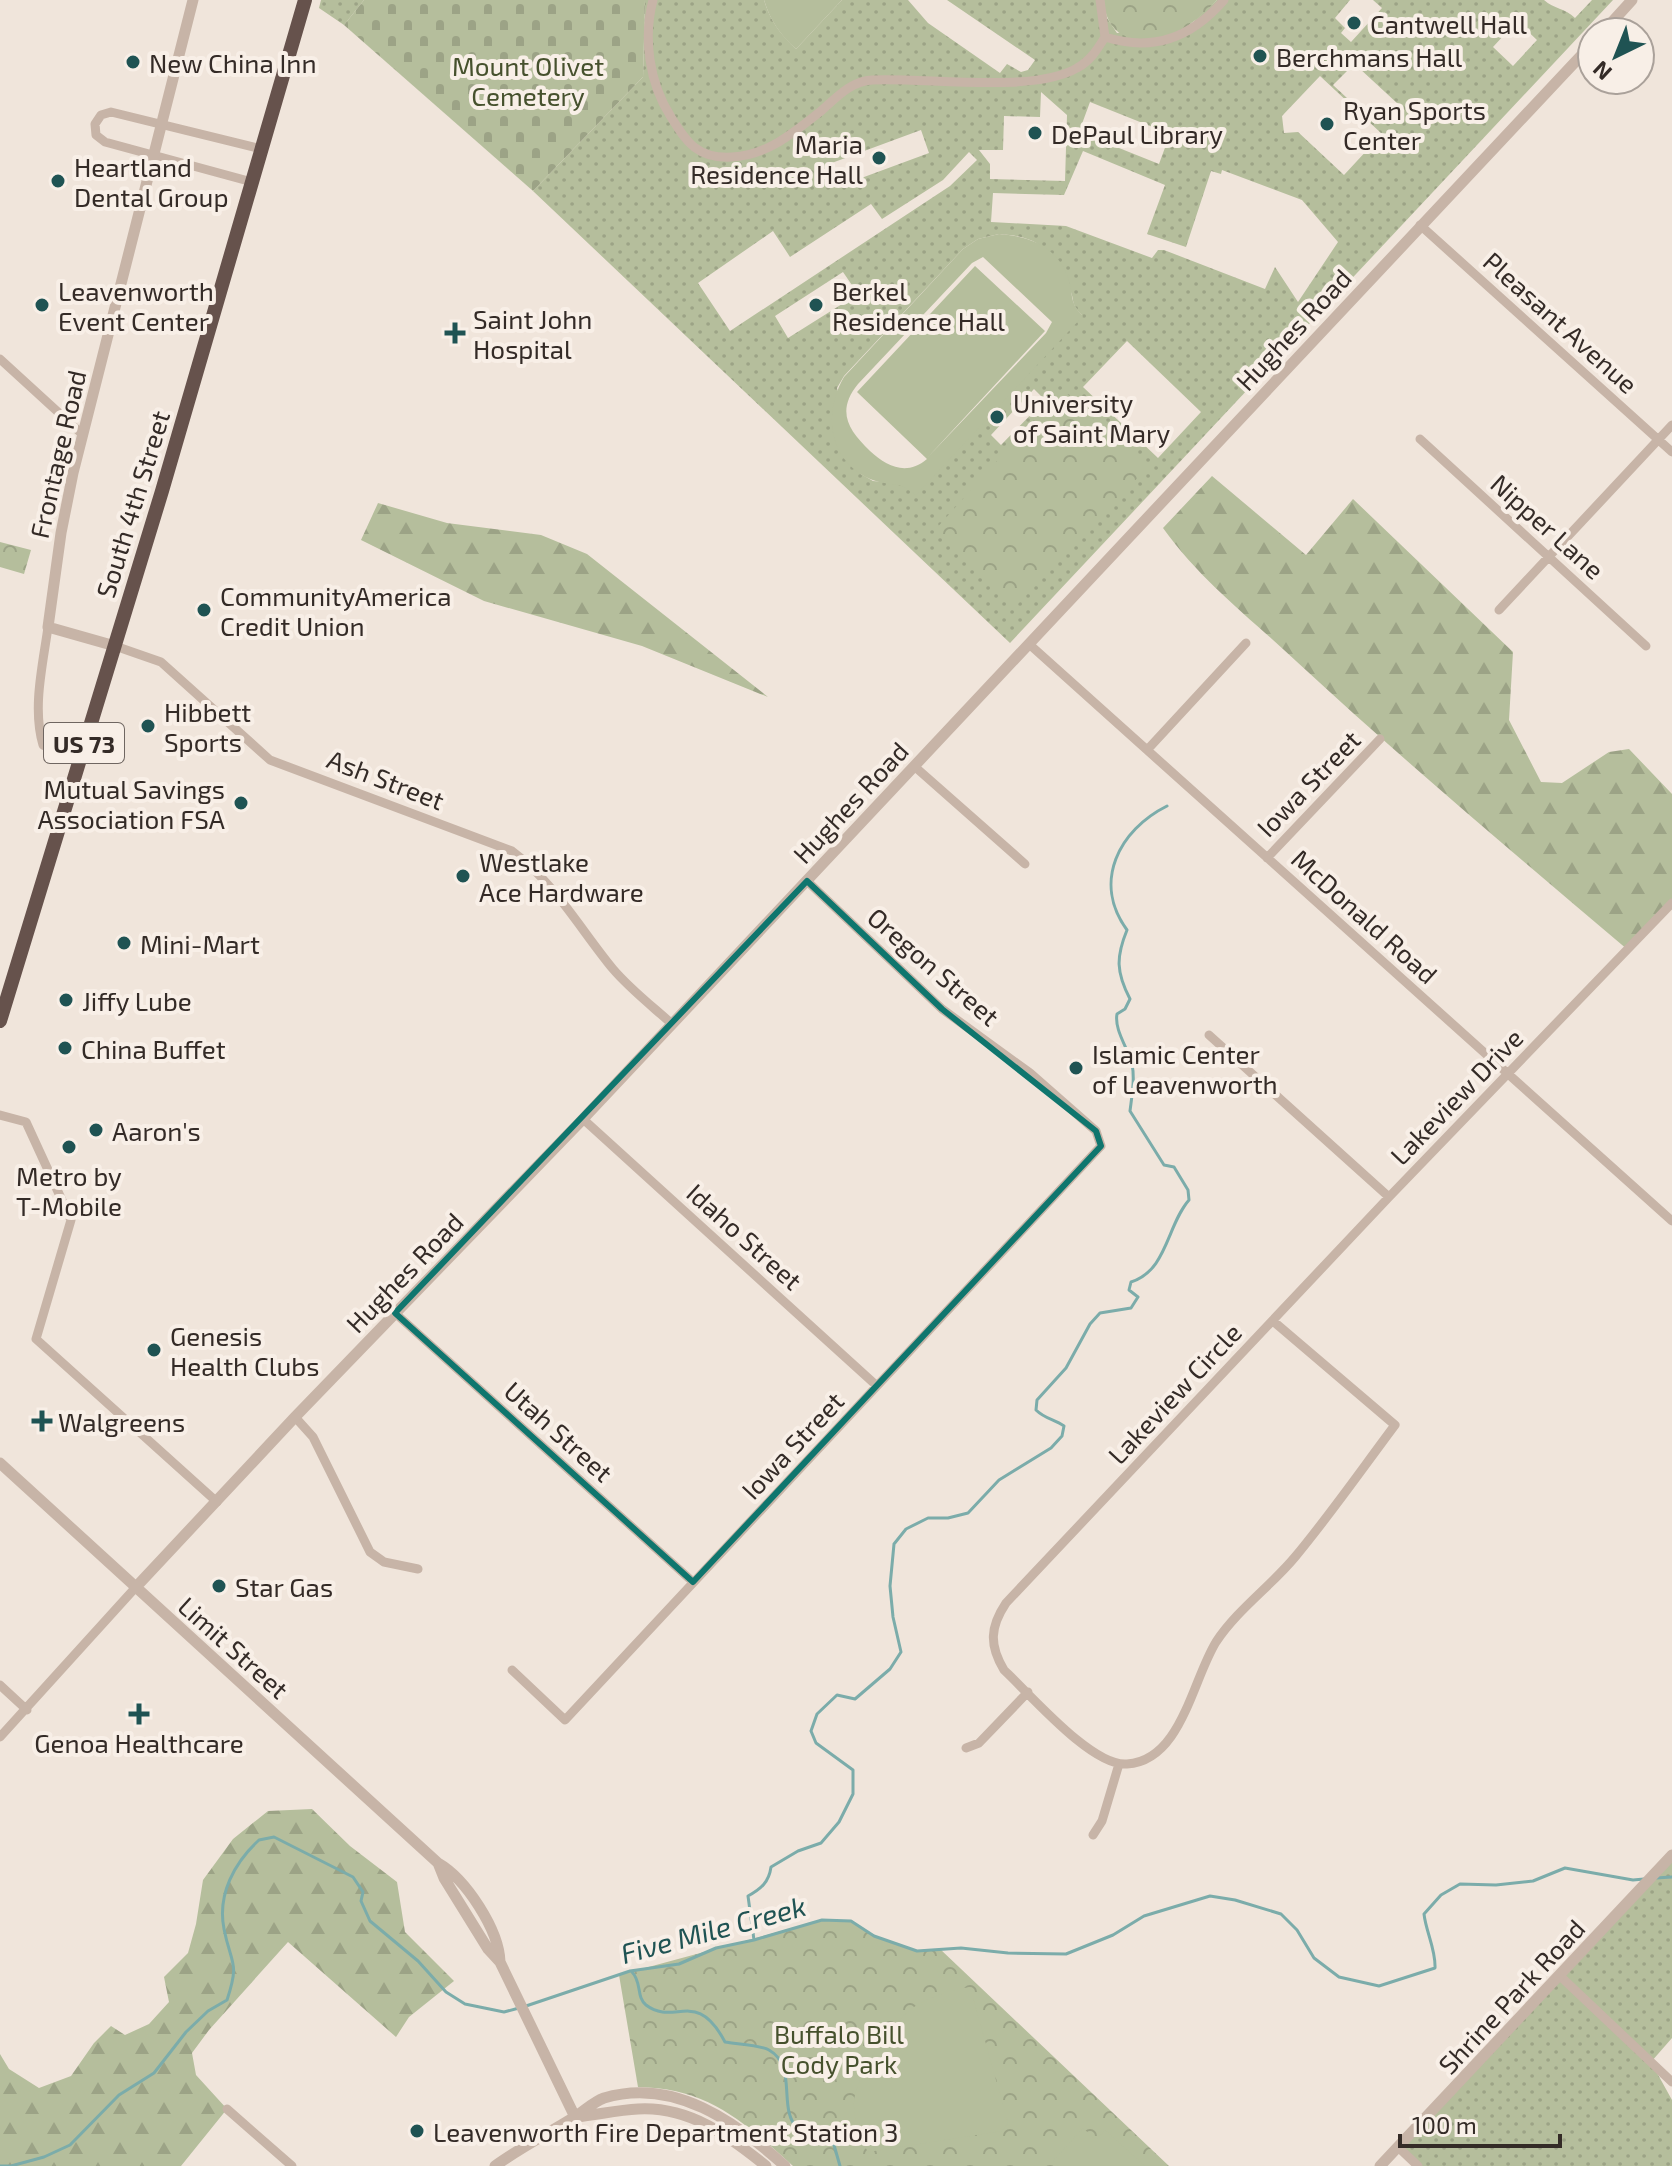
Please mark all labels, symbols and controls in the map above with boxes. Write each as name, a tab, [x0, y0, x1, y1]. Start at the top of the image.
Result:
place label: Cantwell Hall	[1370, 8, 1527, 39]
marker: Cantwell Hall	[1345, 14, 1363, 32]
north arrow	[1576, 16, 1656, 96]
place label: Berchmans Hall	[1276, 41, 1463, 72]
place label: New China Inn	[149, 47, 317, 78]
marker: Berchmans Hall	[1251, 47, 1269, 65]
park label: Mount Olivet Cemetery	[452, 50, 604, 111]
marker: New China Inn	[124, 53, 142, 71]
text: N	[1587, 56, 1616, 86]
place label: Ryan Sports Center	[1343, 94, 1486, 155]
marker: Ryan Sports Center	[1318, 115, 1336, 133]
place label: DePaul Library	[1051, 118, 1223, 149]
marker: DePaul Library	[1026, 124, 1044, 142]
place label: Maria Residence Hall	[690, 128, 863, 189]
marker: Maria Residence Hall	[870, 149, 888, 167]
place label: Heartland Dental Group	[74, 151, 228, 212]
marker: Heartland Dental Group	[49, 172, 67, 190]
street label: Pleasant Avenue	[1478, 245, 1644, 399]
street label: Hughes Road	[1229, 262, 1357, 396]
place label: Leavenworth Event Center	[58, 275, 214, 336]
place label: Berkel Residence Hall	[832, 275, 1005, 336]
marker: Leavenworth Event Center	[33, 296, 51, 314]
marker: Berkel Residence Hall	[807, 296, 825, 314]
place label: Saint John Hospital	[473, 303, 592, 364]
marker: Saint John Hospital	[444, 322, 466, 344]
street label: Frontage Road	[23, 367, 91, 541]
place label: University of Saint Mary	[1013, 387, 1171, 448]
street label: South 4th Street	[89, 407, 175, 601]
marker: University of Saint Mary	[988, 408, 1006, 426]
street label: Nipper Lane	[1485, 467, 1611, 585]
place label: CommunityAmerica Credit Union	[220, 580, 451, 641]
marker: CommunityAmerica Credit Union	[195, 601, 213, 619]
place label: Hibbett Sports	[164, 696, 251, 757]
marker: Hibbett Sports	[139, 717, 157, 735]
road number: US 73	[44, 723, 124, 763]
street label: Iowa Street	[1250, 724, 1366, 842]
street label: Hughes Road	[786, 735, 914, 869]
street label: Ash Street	[323, 743, 449, 815]
place label: Mutual Savings Association FSA	[37, 773, 225, 834]
marker: Mutual Savings Association FSA	[232, 794, 250, 812]
street label: McDonald Road	[1286, 843, 1444, 989]
place label: Westlake Ace Hardware	[479, 846, 644, 907]
marker: Westlake Ace Hardware	[454, 867, 472, 885]
street label: Oregon Street	[862, 901, 1006, 1031]
place label: Mini-Mart	[140, 928, 260, 959]
marker: Mini-Mart	[115, 934, 133, 952]
place label: Jiffy Lube	[82, 985, 192, 1016]
marker: Jiffy Lube	[57, 991, 75, 1009]
street label: Lakeview Drive	[1383, 1022, 1529, 1170]
place label: China Buffet	[81, 1033, 226, 1064]
place label: Islamic Center of Leavenworth	[1092, 1038, 1278, 1099]
marker: China Buffet	[56, 1039, 74, 1057]
marker: Islamic Center of Leavenworth	[1067, 1059, 1085, 1077]
place label: Aaron's	[112, 1115, 201, 1146]
marker: Aaron's	[87, 1121, 105, 1139]
marker: Metro by T-Mobile	[60, 1138, 78, 1156]
place label: Metro by T-Mobile	[16, 1160, 122, 1221]
street label: Idaho Street	[681, 1176, 809, 1296]
street label: Hughes Road	[339, 1206, 469, 1338]
street label: Lakeview Circle	[1101, 1316, 1247, 1470]
place label: Genesis Health Clubs	[170, 1320, 319, 1381]
marker: Genesis Health Clubs	[145, 1341, 163, 1359]
street label: Utah Street	[499, 1374, 619, 1488]
street label: Iowa Street	[735, 1385, 849, 1505]
place label: Walgreens	[58, 1406, 185, 1437]
marker: Walgreens	[33, 1412, 51, 1430]
place label: Star Gas	[235, 1571, 333, 1602]
marker: Star Gas	[210, 1577, 228, 1595]
street label: Limit Street	[173, 1590, 295, 1704]
marker: Genoa Healthcare	[130, 1705, 148, 1723]
place label: Genoa Healthcare	[34, 1727, 244, 1758]
water label: Five Mile Creek	[617, 1888, 809, 1970]
street label: Shrine Park Road	[1431, 1912, 1591, 2080]
park label: Buffalo Bill Cody Park	[774, 2018, 904, 2079]
scale bar	[1400, 2098, 1560, 2148]
text: 100 m	[1412, 2110, 1477, 2139]
place label: Leavenworth Fire Department Station 3	[433, 2116, 898, 2147]
marker: Leavenworth Fire Department Station 3	[408, 2122, 426, 2140]

